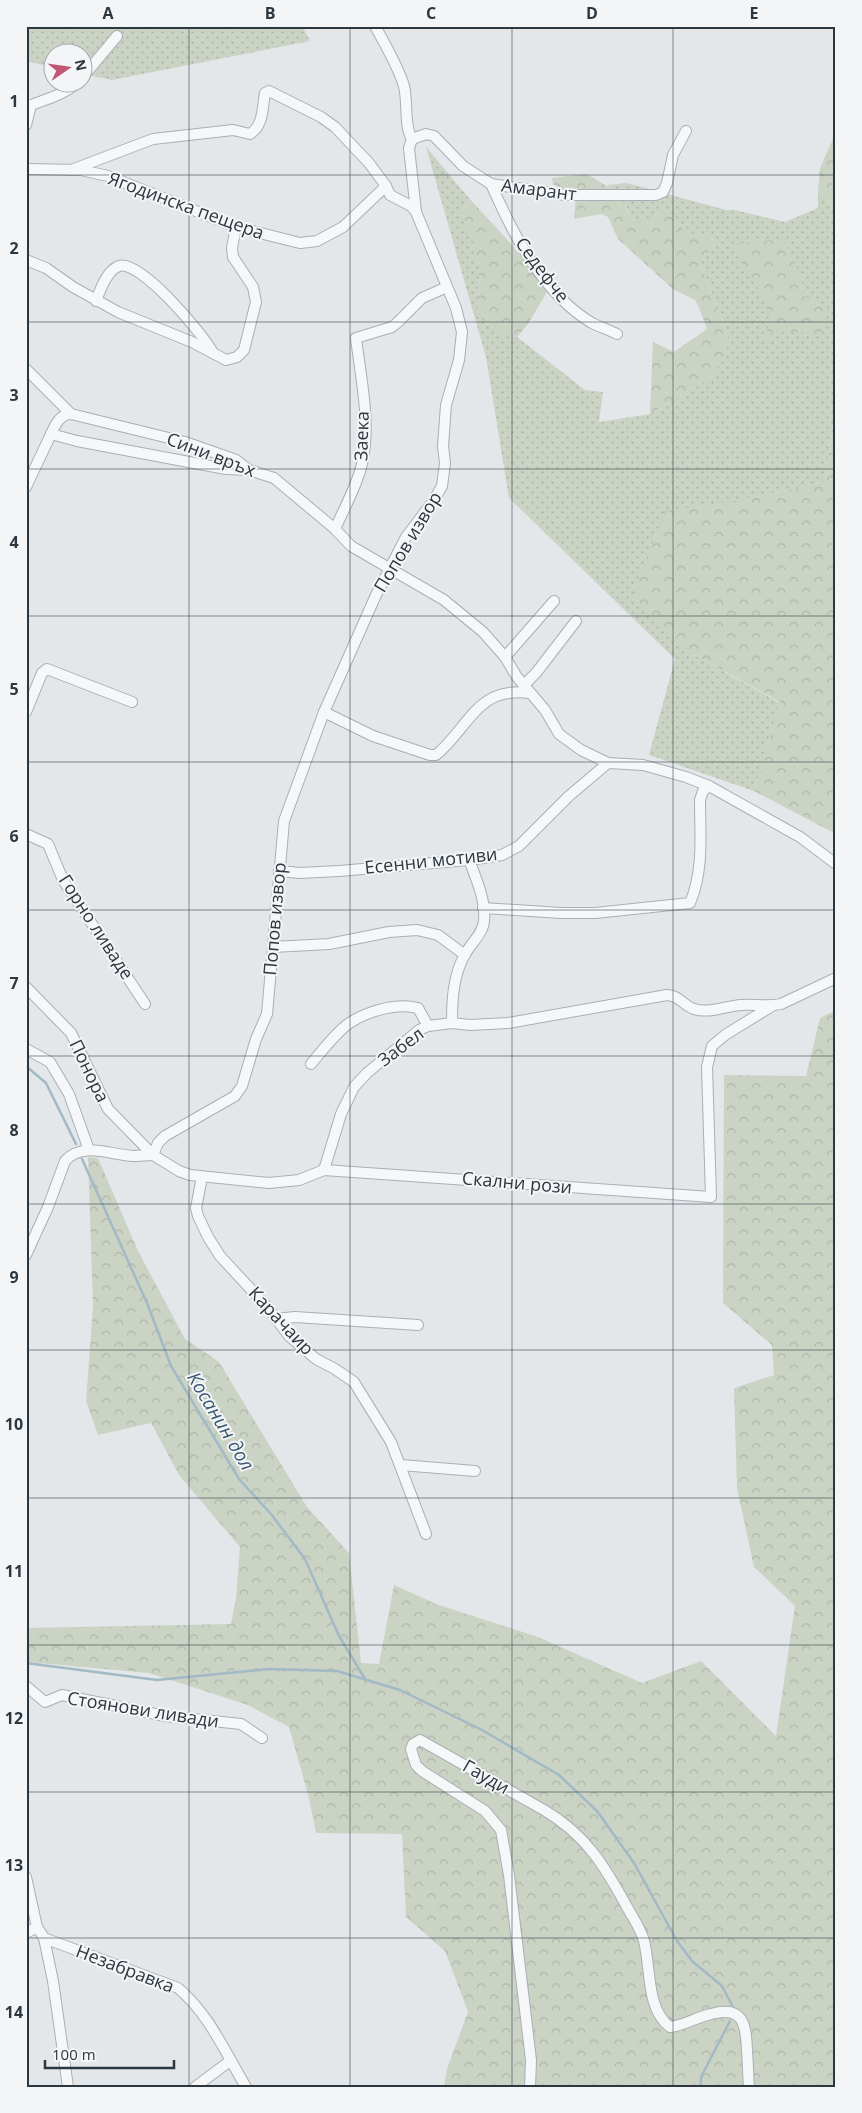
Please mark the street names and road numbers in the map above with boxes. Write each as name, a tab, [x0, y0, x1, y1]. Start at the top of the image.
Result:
street label: Ягодинска пещера	[105, 166, 268, 244]
street label: Амарант	[500, 172, 579, 206]
street label: Седефче	[510, 232, 575, 307]
street label: Заека	[348, 411, 374, 461]
street label: Сини връх	[163, 426, 260, 482]
street label: Попов извор	[368, 487, 447, 596]
street label: Есенни мотиви	[363, 841, 498, 879]
street label: Попов извор	[257, 861, 291, 976]
street label: Горно ливаде	[54, 869, 140, 984]
street label: Забел	[373, 1021, 428, 1071]
street label: Понора	[64, 1035, 115, 1106]
street label: Скални рози	[461, 1165, 573, 1199]
street label: Карачаир	[244, 1281, 320, 1360]
street label: Стоянови ливади	[66, 1685, 221, 1733]
street label: Гауди	[459, 1753, 514, 1799]
street label: Незабравка	[73, 1938, 178, 1998]

